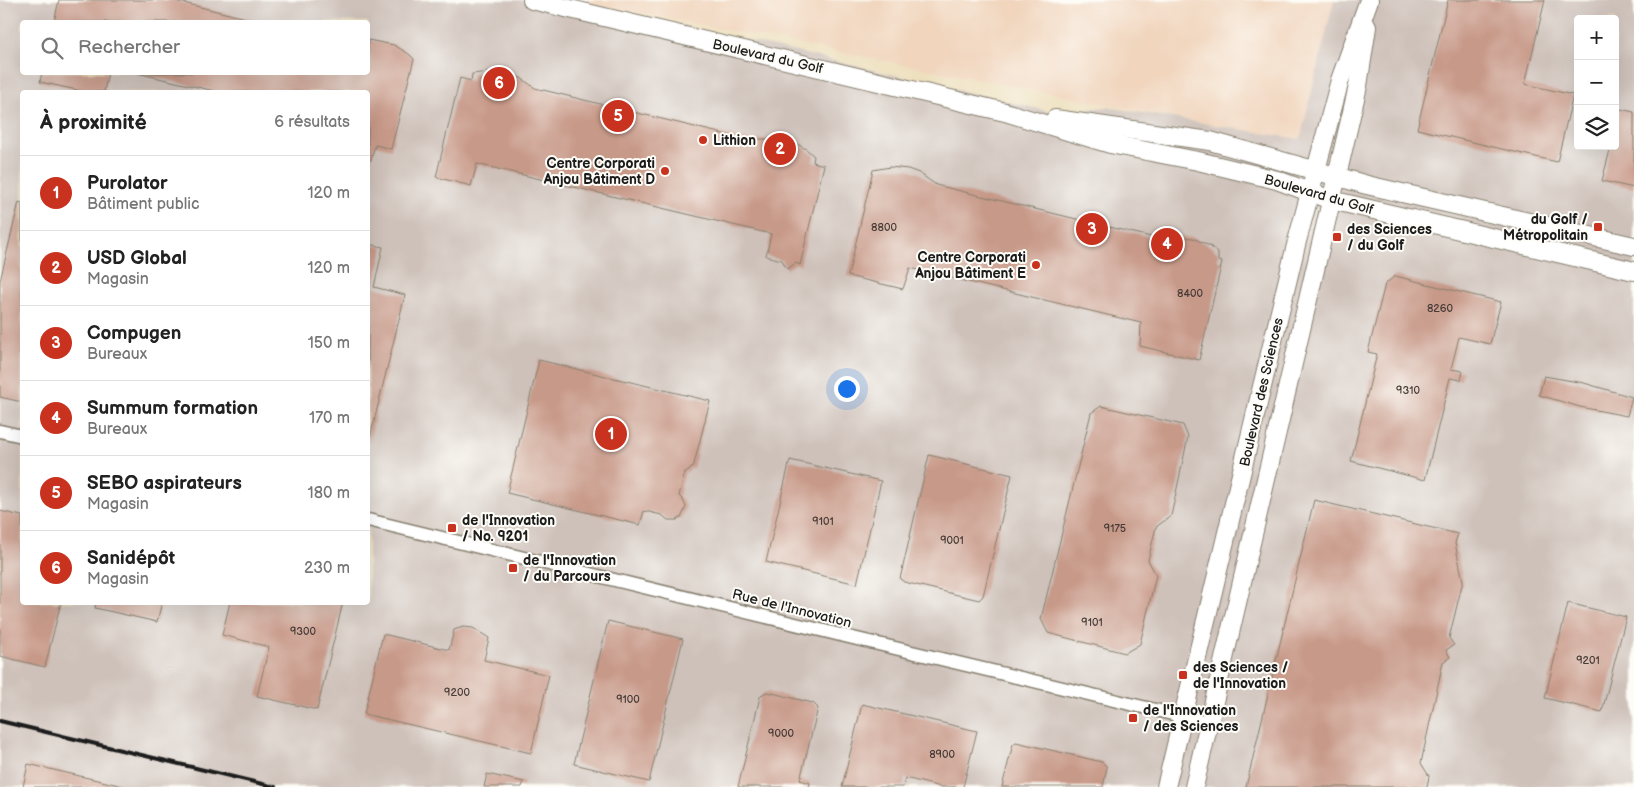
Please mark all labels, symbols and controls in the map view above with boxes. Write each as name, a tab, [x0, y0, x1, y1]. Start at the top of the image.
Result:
map controls	[1574, 15, 1619, 150]
button: +	[1574, 15, 1619, 60]
search box	[20, 20, 370, 75]
icon: search	[38, 34, 66, 62]
street label: Boulevard du Golf	[711, 35, 826, 78]
text: Rechercher	[78, 36, 180, 59]
button: −	[1574, 60, 1619, 105]
pin: 6	[483, 64, 515, 102]
pin: 5	[602, 97, 634, 135]
button: layers	[1574, 105, 1619, 150]
text: À proximité	[40, 110, 147, 135]
text: 6 résultats	[274, 113, 350, 132]
pin: 2	[764, 130, 796, 168]
place label: Lithion	[713, 132, 756, 149]
marker: Lithion	[697, 134, 709, 146]
place label: Centre Corporati Anjou Bâtiment D	[543, 155, 655, 188]
marker: Centre Corporati Anjou Bâtiment D	[659, 165, 671, 177]
street label: Boulevard du Golf	[1262, 171, 1376, 218]
text: Purolator	[87, 172, 168, 195]
text: 1	[53, 184, 59, 203]
text: 120 m	[307, 184, 350, 203]
text: Bâtiment public	[87, 195, 200, 214]
pin: 3	[1076, 210, 1108, 248]
place label: du Golf / Métropolitain	[1503, 211, 1588, 244]
house number: 8800	[871, 221, 897, 234]
place label: des Sciences / du Golf	[1347, 221, 1432, 254]
marker: du Golf / Métropolitain	[1592, 221, 1604, 233]
pin: 4	[1151, 225, 1183, 263]
marker: des Sciences / du Golf	[1331, 231, 1343, 243]
text: USD Global	[87, 247, 187, 270]
place label: Centre Corporati Anjou Bâtiment E	[914, 249, 1026, 282]
text: 2	[51, 259, 61, 278]
text: 120 m	[307, 259, 350, 278]
marker: Centre Corporati Anjou Bâtiment E	[1030, 259, 1042, 271]
text: Magasin	[87, 270, 149, 289]
house number: 8400	[1177, 287, 1204, 300]
house number: 8260	[1427, 302, 1454, 315]
street label: Boulevard des Sciences	[1236, 316, 1287, 468]
text: Compugen	[87, 322, 181, 345]
text: 3	[51, 334, 61, 353]
text: 150 m	[308, 334, 350, 353]
text: Bureaux	[87, 345, 147, 364]
your location	[834, 376, 860, 402]
house number: 9310	[1396, 384, 1420, 397]
text: Summum formation	[87, 397, 258, 420]
text: 4	[51, 409, 61, 428]
text: 170 m	[309, 409, 350, 428]
pin: 1	[595, 415, 627, 453]
text: Bureaux	[87, 420, 147, 439]
text: SEBO aspirateurs	[87, 472, 242, 495]
text: 5	[51, 484, 61, 503]
text: 180 m	[308, 484, 350, 503]
text: Magasin	[87, 495, 149, 514]
place label: de l'Innovation / No. 9201	[462, 512, 555, 545]
house number: 9101	[812, 515, 834, 528]
marker: de l'Innovation / No. 9201	[446, 522, 458, 534]
house number: 9175	[1104, 522, 1126, 535]
house number: 9001	[940, 534, 964, 547]
text: Sanidépôt	[87, 547, 175, 570]
place label: de l'Innovation / du Parcours	[523, 552, 616, 585]
text: 6	[51, 559, 61, 578]
text: 230 m	[304, 559, 350, 578]
marker: de l'Innovation / du Parcours	[507, 562, 519, 574]
text: Magasin	[87, 570, 149, 589]
street label: Rue de l'Innovation	[731, 585, 853, 632]
house number: 9101	[1081, 616, 1103, 629]
house number: 9300	[290, 625, 317, 638]
house number: 9201	[1576, 654, 1600, 667]
place label: des Sciences / de l'Innovation	[1193, 659, 1288, 692]
marker: des Sciences / de l'Innovation	[1177, 669, 1189, 681]
house number: 9200	[444, 686, 470, 699]
house number: 9100	[616, 693, 640, 706]
place label: de l'Innovation / des Sciences	[1143, 702, 1239, 735]
marker: de l'Innovation / des Sciences	[1127, 712, 1139, 724]
house number: 9000	[768, 727, 794, 740]
house number: 8900	[929, 748, 955, 761]

